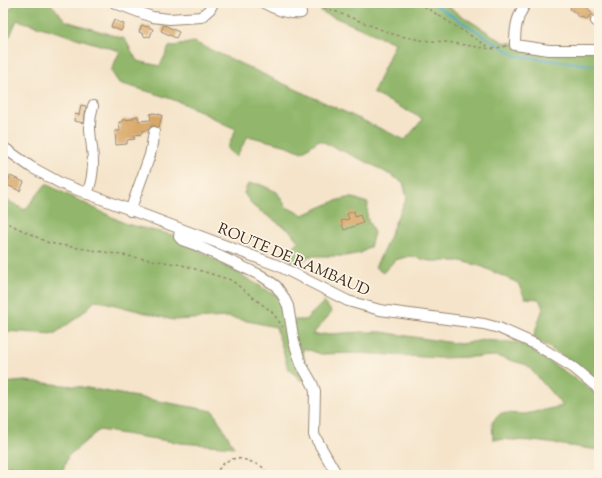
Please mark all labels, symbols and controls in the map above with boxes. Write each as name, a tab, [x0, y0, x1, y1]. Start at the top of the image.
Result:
street label: ROUTE DE RAMBAUD	[214, 219, 373, 302]

